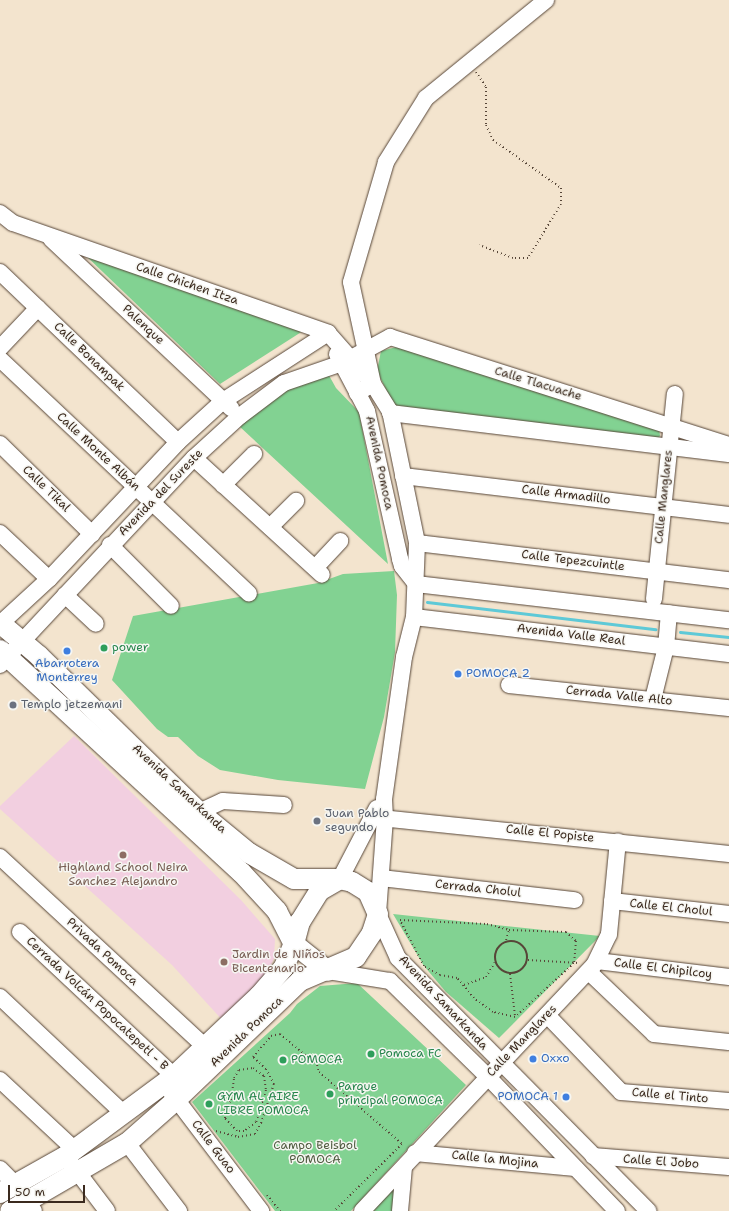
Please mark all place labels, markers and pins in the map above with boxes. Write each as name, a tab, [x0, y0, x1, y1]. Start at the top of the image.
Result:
place label: power	[112, 641, 148, 655]
marker: power	[99, 643, 109, 653]
marker: Abarrotera Monterrey	[62, 646, 72, 656]
place label: Abarrotera Monterrey	[35, 657, 99, 685]
place label: POMOCA 2	[466, 667, 530, 681]
marker: POMOCA 2	[453, 669, 463, 679]
place label: Templo jetzemani	[21, 698, 122, 712]
marker: Templo jetzemani	[8, 700, 18, 710]
place label: Juan Pablo segundo	[325, 807, 389, 835]
marker: Juan Pablo segundo	[312, 816, 322, 826]
marker: Highland School Neira Sanchez Alejandro	[118, 850, 128, 860]
place label: Highland School Neira Sanchez Alejandro	[58, 861, 188, 889]
place label: Jardin de Niños Bicentenario	[232, 948, 325, 976]
marker: Jardin de Niños Bicentenario	[219, 957, 229, 967]
place label: Pomoca FC	[379, 1047, 441, 1061]
marker: Pomoca FC	[366, 1049, 376, 1059]
place label: Oxxo	[541, 1052, 570, 1066]
place label: POMOCA	[291, 1053, 342, 1067]
marker: Oxxo	[528, 1054, 538, 1064]
marker: POMOCA	[278, 1055, 288, 1065]
place label: Parque principal POMOCA	[338, 1080, 443, 1108]
marker: Parque principal POMOCA	[325, 1089, 335, 1099]
place label: GYM AL AIRE LIBRE POMOCA	[217, 1090, 309, 1118]
place label: POMOCA 1	[497, 1090, 558, 1104]
marker: POMOCA 1	[561, 1092, 571, 1102]
marker: GYM AL AIRE LIBRE POMOCA	[204, 1099, 214, 1109]

